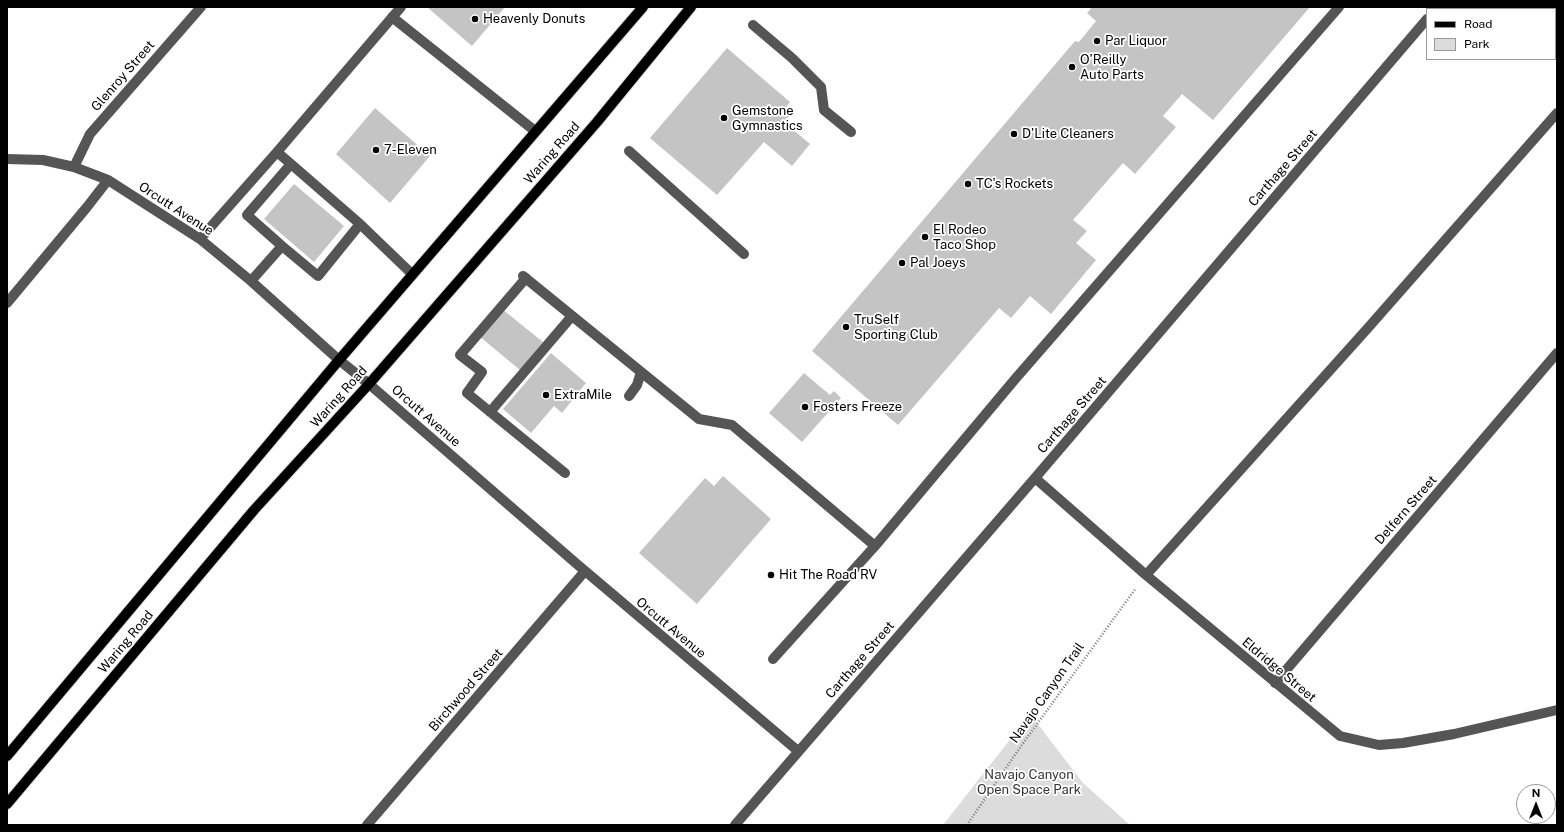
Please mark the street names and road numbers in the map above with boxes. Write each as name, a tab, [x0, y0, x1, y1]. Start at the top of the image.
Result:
street label: Glenroy Street	[88, 38, 158, 114]
street label: Waring Road	[521, 119, 583, 187]
street label: Carthage Street	[1245, 126, 1321, 210]
street label: Orcutt Avenue	[136, 179, 216, 239]
street label: Waring Road	[307, 363, 371, 431]
street label: Carthage Street	[1034, 373, 1110, 457]
street label: Orcutt Avenue	[388, 382, 464, 450]
street label: Delfern Street	[1372, 472, 1440, 548]
street label: Orcutt Avenue	[633, 594, 709, 662]
street label: Waring Road	[95, 608, 157, 676]
street label: Carthage Street	[822, 618, 898, 702]
street label: Eldridge Street	[1239, 635, 1319, 705]
street label: Navajo Canyon Trail	[1006, 640, 1088, 746]
street label: Birchwood Street	[426, 645, 506, 735]

